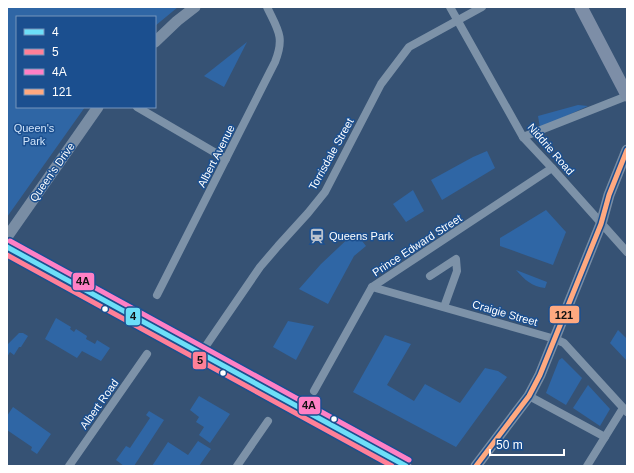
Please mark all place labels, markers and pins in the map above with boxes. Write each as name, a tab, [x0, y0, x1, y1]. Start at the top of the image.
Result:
station icon: Queens Park	[308, 227, 326, 245]
place label: Queens Park	[329, 230, 394, 242]
unlabelled marker	[100, 304, 110, 314]
unlabelled marker	[218, 368, 228, 378]
unlabelled marker	[329, 414, 339, 424]

